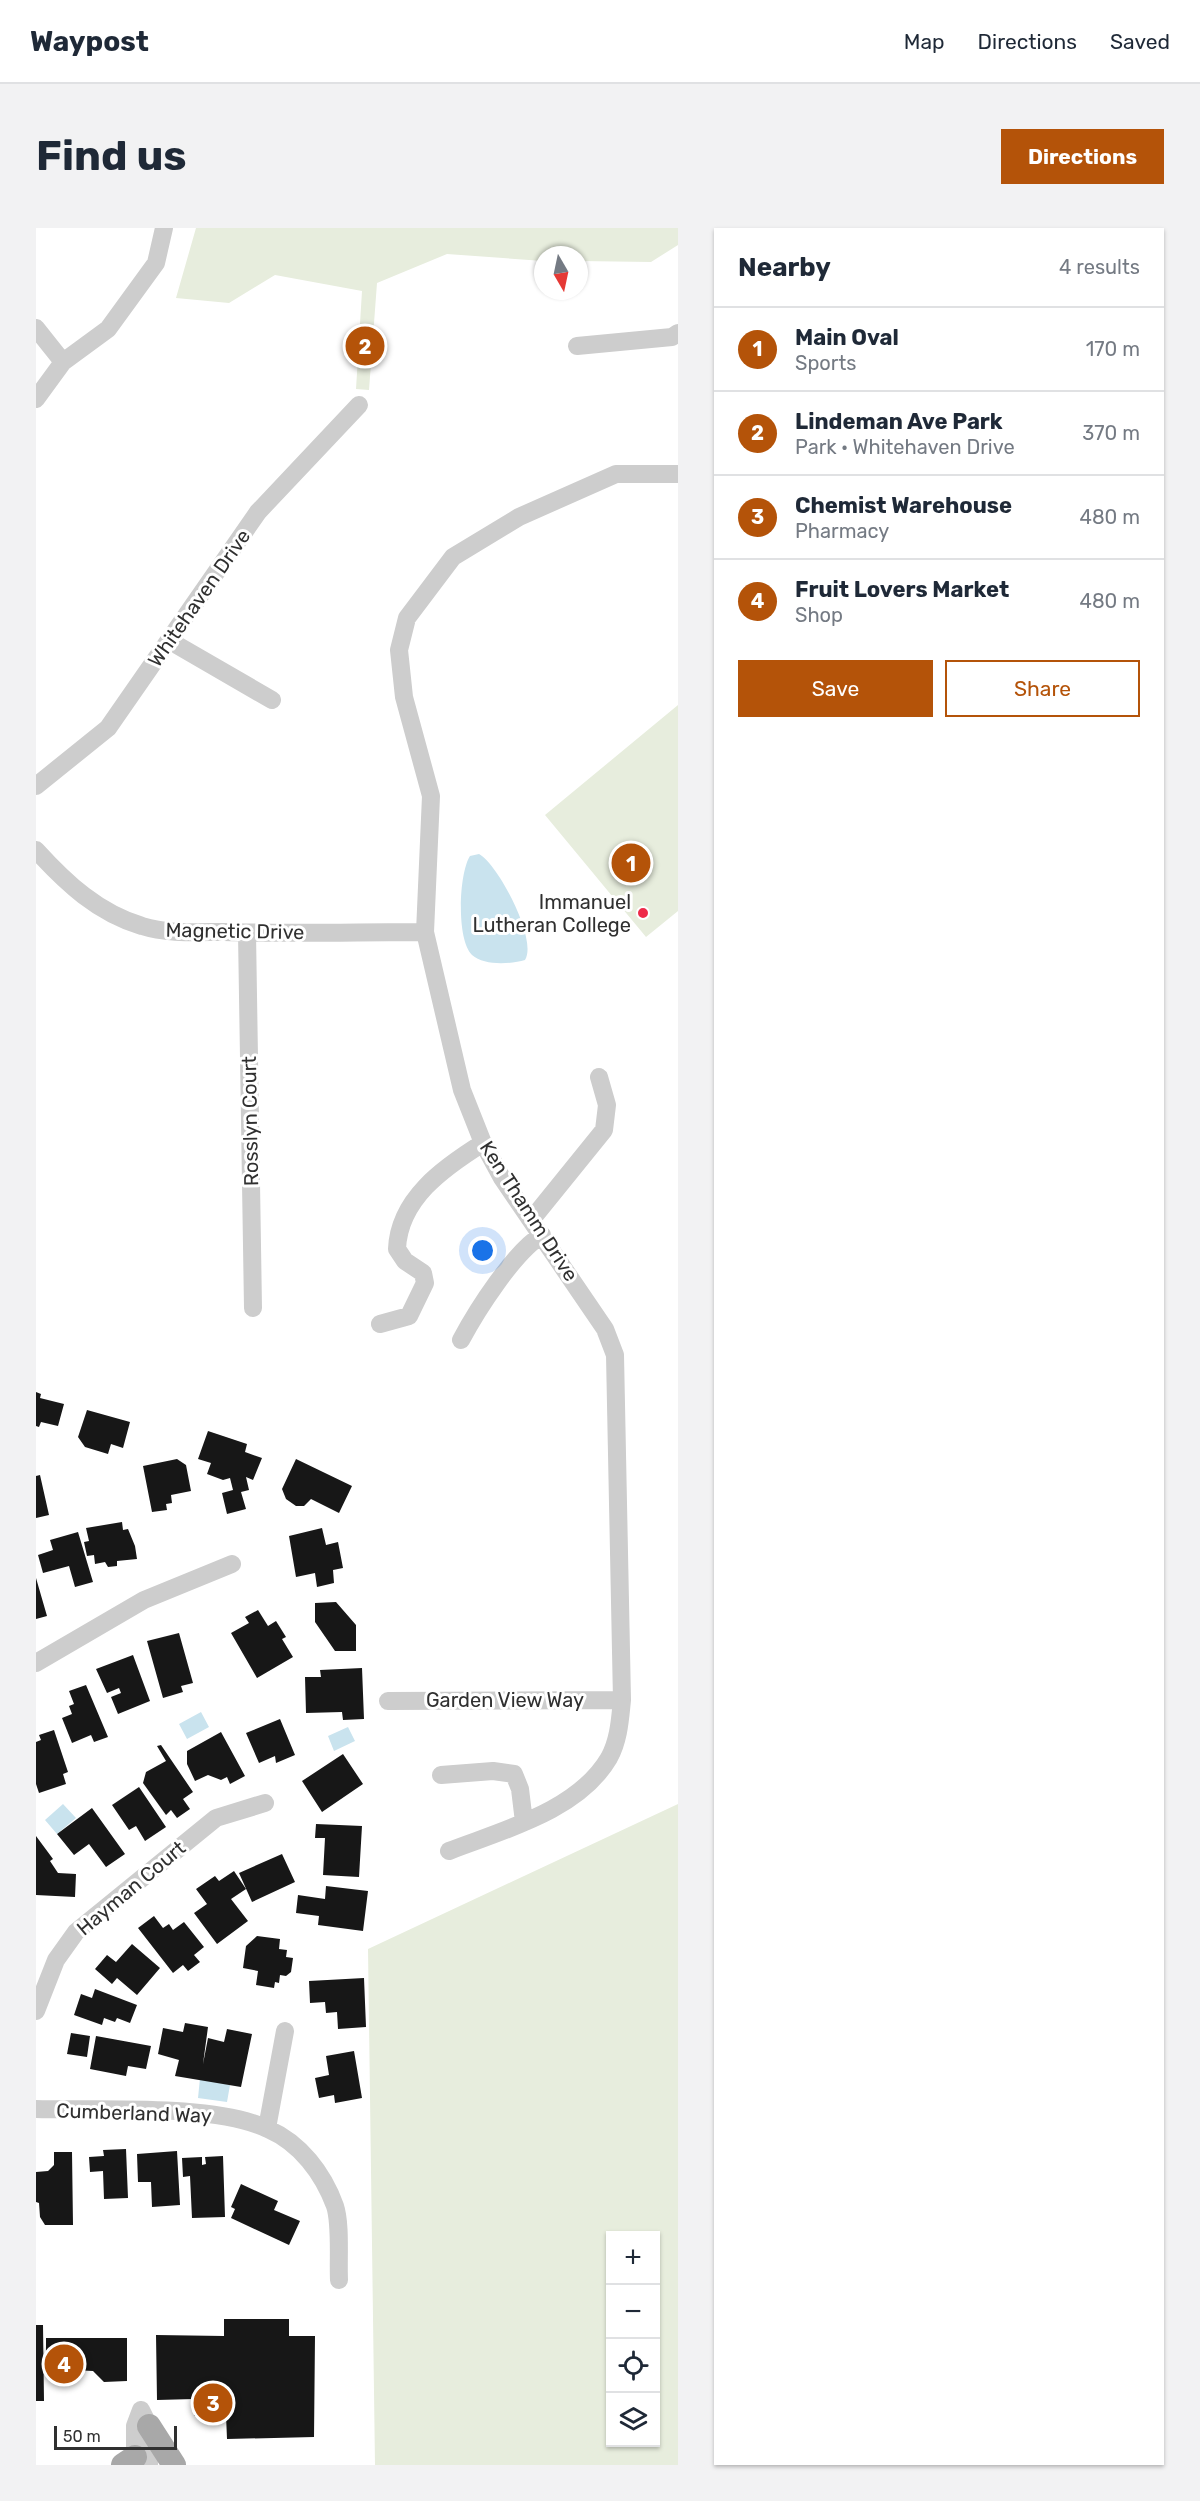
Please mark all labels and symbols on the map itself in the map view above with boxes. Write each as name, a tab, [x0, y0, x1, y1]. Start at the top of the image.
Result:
north arrow	[534, 246, 588, 300]
pin: 2	[346, 324, 384, 368]
street label: Whitehaven Drive	[143, 525, 255, 671]
pin: 1	[612, 840, 650, 886]
place label: Immanuel Lutheran College	[472, 890, 631, 937]
marker: Immanuel Lutheran College	[636, 906, 650, 920]
street label: Magnetic Drive	[165, 918, 305, 944]
street label: Rosslyn Court	[237, 1056, 263, 1186]
street label: Ken Thamm Drive	[475, 1136, 583, 1286]
your location	[468, 1236, 497, 1265]
street label: Garden View Way	[426, 1688, 584, 1712]
street label: Hayman Court	[72, 1836, 190, 1940]
street label: Cumberland Way	[56, 2098, 212, 2128]
pin: 4	[45, 2342, 84, 2386]
pin: 3	[194, 2380, 232, 2426]
scale bar	[54, 2423, 177, 2450]

